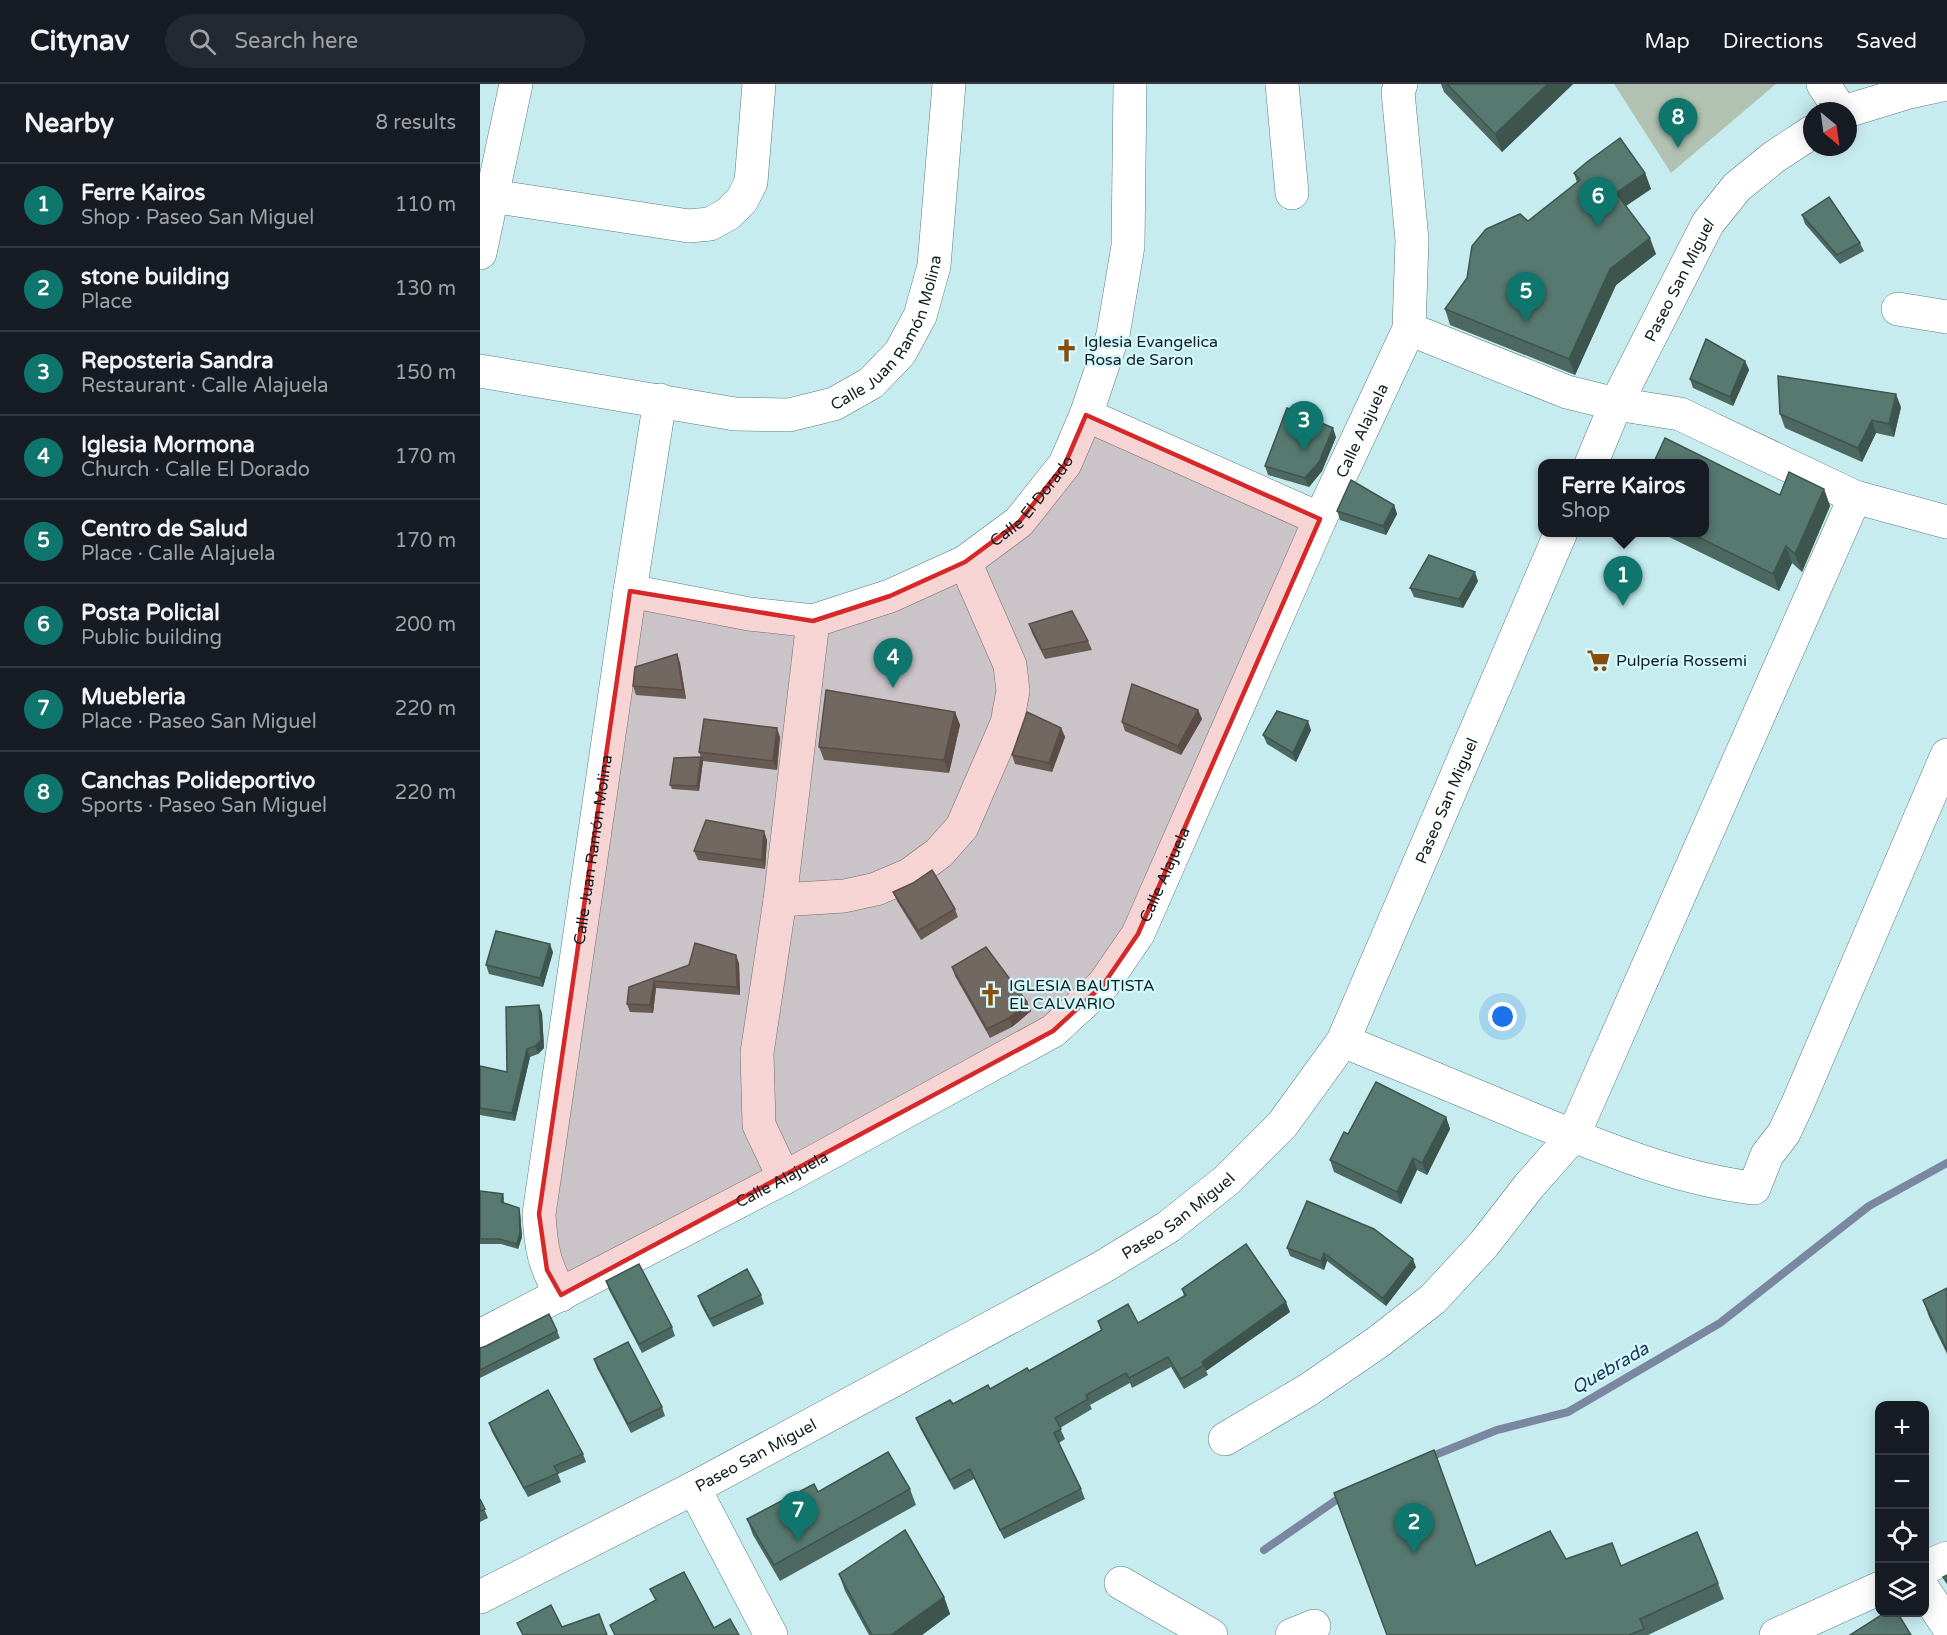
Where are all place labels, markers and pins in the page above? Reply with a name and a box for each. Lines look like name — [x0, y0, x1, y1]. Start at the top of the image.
pin: 8 — [1658, 98, 1698, 148]
pin: 6 — [1578, 178, 1618, 227]
pin: 5 — [1506, 272, 1546, 322]
place label: Iglesia Evangelica Rosa de Saron — [1084, 332, 1218, 370]
church icon: Iglesia Evangelica Rosa de Saron — [1053, 337, 1079, 363]
pin: 3 — [1284, 402, 1324, 451]
pin: 1 — [1604, 556, 1642, 606]
pin: 4 — [874, 638, 912, 688]
supermarket icon: Pulpería Rossemi — [1585, 647, 1611, 673]
place label: Pulpería Rossemi — [1616, 651, 1747, 671]
place label: IGLESIA BAUTISTA EL CALVARIO — [1009, 976, 1155, 1014]
church icon: IGLESIA BAUTISTA EL CALVARIO — [978, 981, 1004, 1007]
pin: 7 — [778, 1492, 818, 1541]
pin: 2 — [1394, 1504, 1434, 1553]

